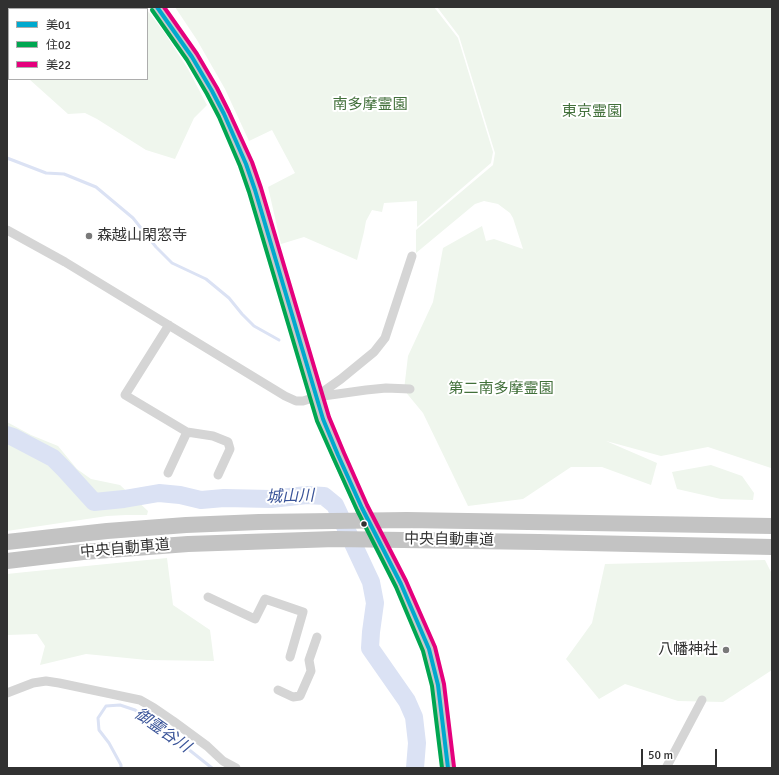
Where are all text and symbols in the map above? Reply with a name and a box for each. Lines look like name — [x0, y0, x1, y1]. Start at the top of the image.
legend — [8, 8, 148, 80]
text: 美01 — [46, 18, 71, 33]
text: 住02 — [46, 38, 71, 53]
text: 美22 — [46, 58, 71, 73]
park label: 南多摩霊園 — [333, 96, 407, 114]
park label: 東京霊園 — [562, 103, 622, 121]
place label: 森越山閑窓寺 — [97, 227, 187, 245]
marker: 森越山閑窓寺 — [84, 231, 94, 241]
park label: 第二南多摩霊園 — [449, 380, 553, 398]
water label: 城山川 — [266, 487, 314, 507]
unlabelled marker — [359, 519, 369, 529]
street label: 中央自動車道 — [404, 530, 494, 550]
street label: 中央自動車道 — [79, 536, 171, 562]
place label: 八幡神社 — [658, 641, 718, 659]
marker: 八幡神社 — [721, 645, 731, 655]
water label: 御霊谷川 — [130, 705, 194, 757]
scale bar — [643, 741, 719, 767]
text: 50 m — [648, 748, 673, 763]

